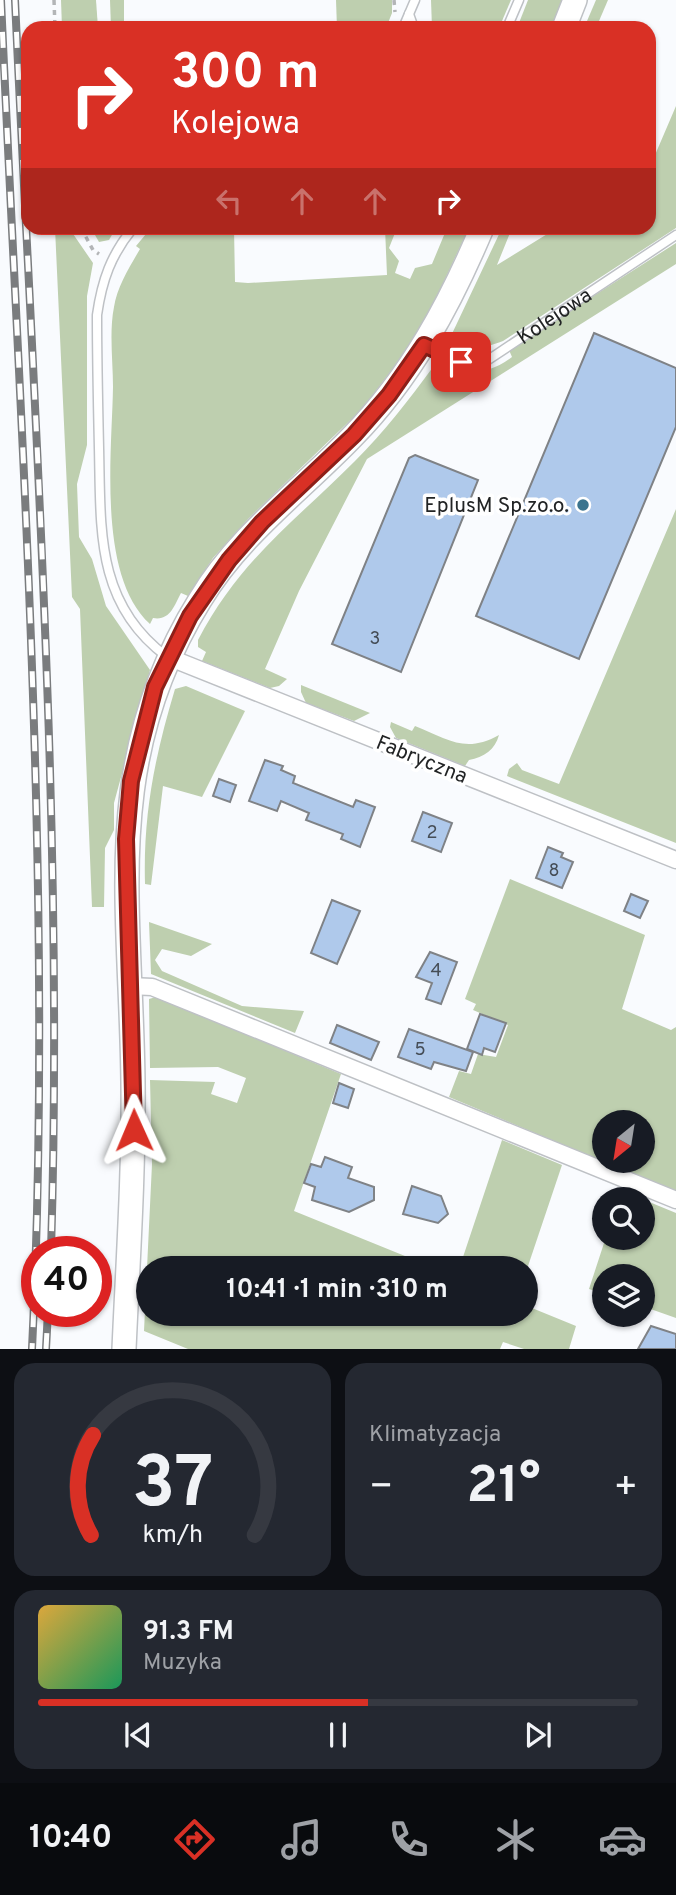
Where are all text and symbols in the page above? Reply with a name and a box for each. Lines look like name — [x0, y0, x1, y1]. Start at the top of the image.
text: 300 m — [171, 44, 319, 106]
icon: right — [56, 49, 147, 140]
text: Kolejowa — [171, 105, 300, 145]
icon: left — [210, 182, 248, 220]
icon: ahead — [283, 182, 321, 220]
icon: ahead — [356, 182, 394, 220]
icon: right — [429, 182, 467, 220]
street label: Kolejowa — [512, 283, 598, 352]
pin — [431, 332, 491, 392]
icon: arrive — [442, 343, 480, 381]
place label: EplusM Sp.zo.o. — [424, 493, 569, 520]
marker: EplusM Sp.zo.o. — [575, 497, 591, 513]
house number: 3 — [370, 628, 380, 651]
street label: Fabryczna — [372, 730, 471, 791]
house number: 2 — [426, 822, 438, 845]
house number: 8 — [549, 860, 560, 883]
house number: 4 — [430, 960, 442, 983]
house number: 5 — [414, 1039, 426, 1062]
position arrow — [97, 1093, 171, 1167]
north arrow — [592, 1110, 654, 1172]
map controls — [592, 1110, 655, 1327]
button: search — [592, 1187, 655, 1250]
speed limit sign: 40 — [21, 1236, 112, 1327]
button: layers — [592, 1264, 655, 1327]
text: 10:41 · 1 min · 310 m — [226, 1274, 448, 1307]
text: Klimatyzacja — [369, 1421, 501, 1450]
text: 37 — [132, 1442, 213, 1534]
text: 21° — [466, 1455, 541, 1521]
text: − — [369, 1464, 394, 1513]
text: + — [613, 1464, 638, 1513]
text: km/h — [142, 1520, 203, 1552]
text: 91.3 FM — [143, 1616, 234, 1649]
text: Muzyka — [143, 1649, 222, 1678]
icon: previous — [119, 1716, 157, 1754]
icon: pause — [319, 1716, 357, 1754]
icon: next — [519, 1716, 557, 1754]
icon: directions — [170, 1815, 219, 1864]
icon: music — [277, 1815, 326, 1864]
icon: phone — [384, 1815, 433, 1864]
icon: climate — [491, 1815, 540, 1864]
icon: car — [598, 1815, 647, 1864]
text: 10:40 — [29, 1819, 112, 1859]

